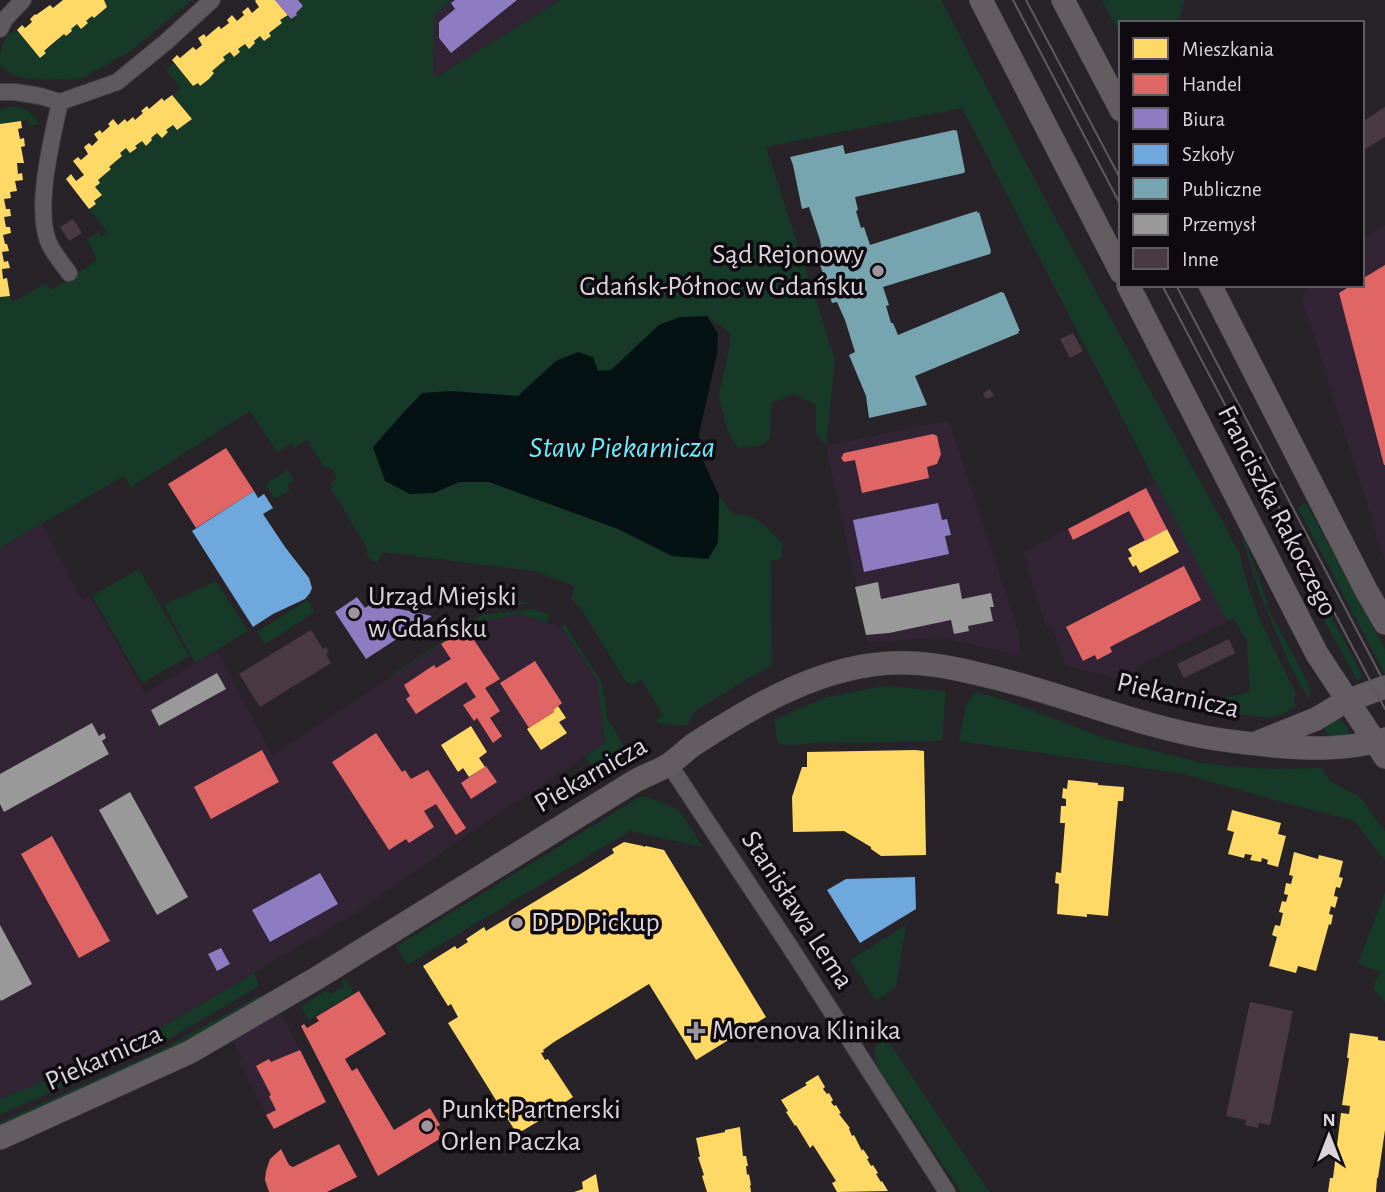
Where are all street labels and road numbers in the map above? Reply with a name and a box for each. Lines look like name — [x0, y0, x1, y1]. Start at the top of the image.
street label: Franciszka Rakoczego — [1212, 401, 1342, 621]
street label: Piekarnicza — [1114, 668, 1242, 724]
street label: Piekarnicza — [530, 732, 652, 818]
street label: Stanisława Lema — [736, 826, 858, 994]
street label: Piekarnicza — [41, 1020, 167, 1096]

